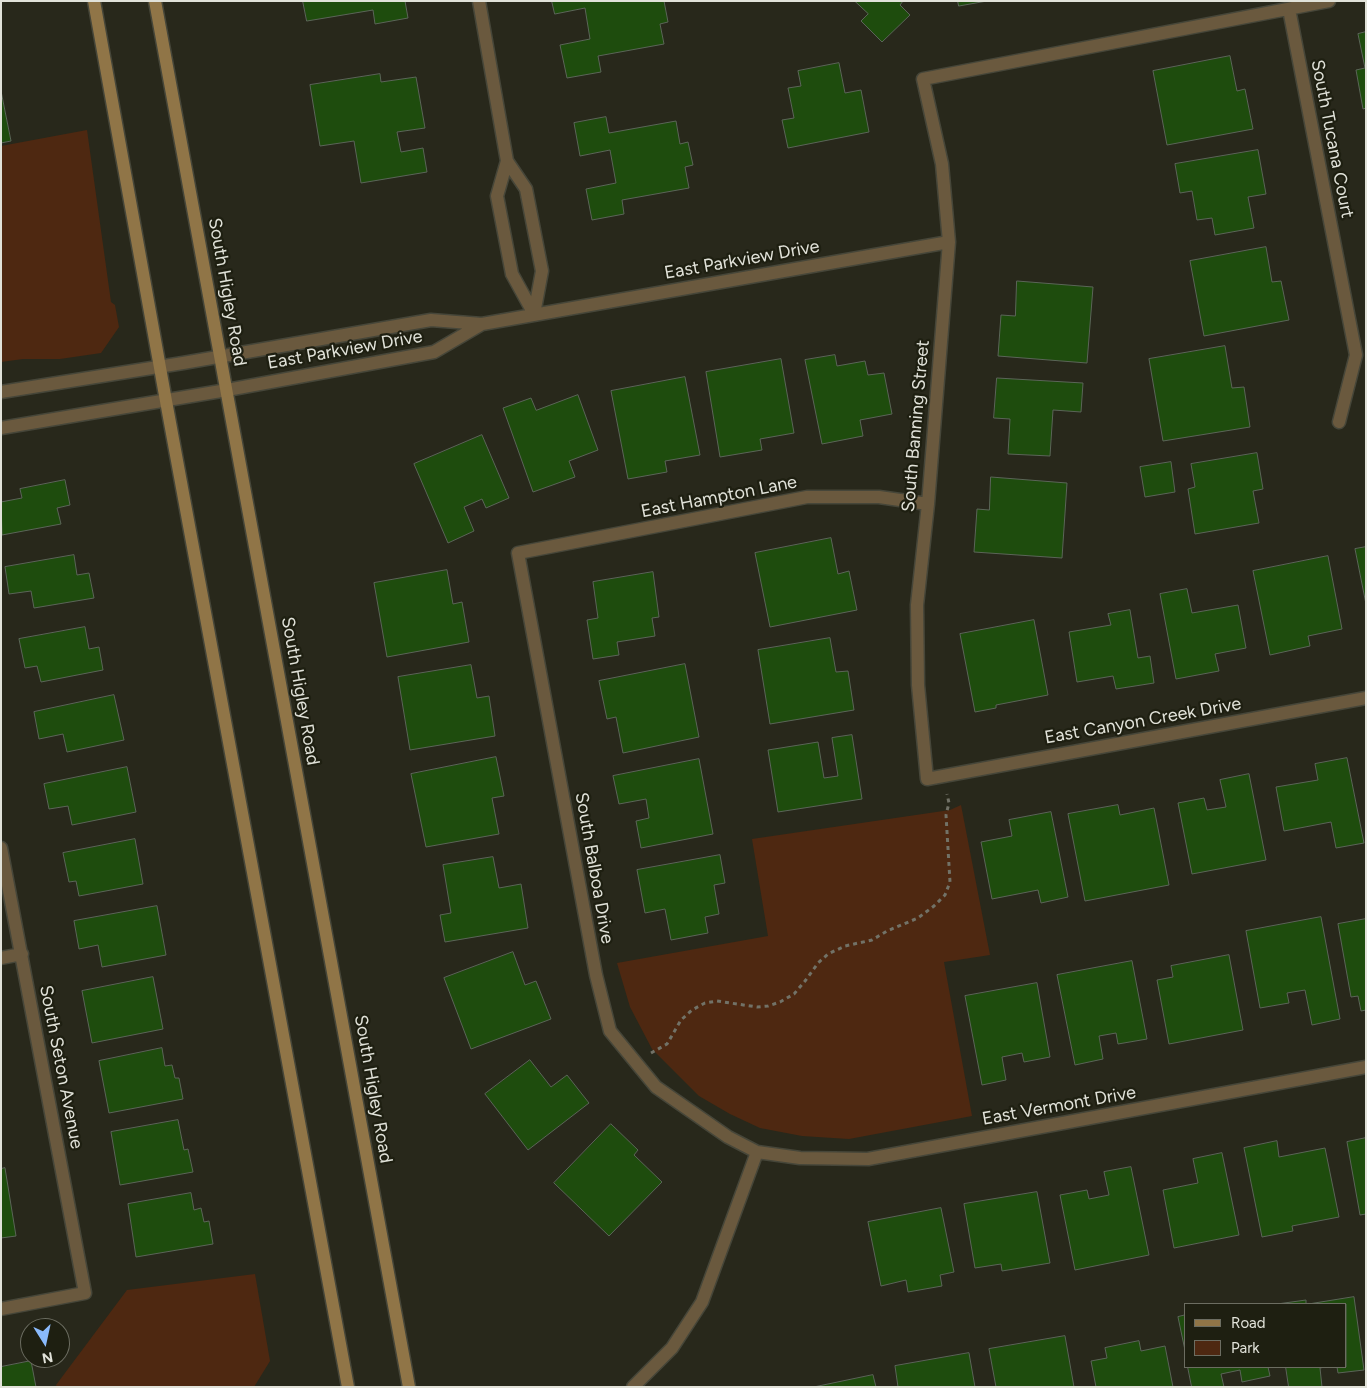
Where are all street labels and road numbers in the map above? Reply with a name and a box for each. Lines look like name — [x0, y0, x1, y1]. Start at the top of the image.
street label: South Tucana Court — [1306, 58, 1358, 220]
street label: South Higley Road — [203, 216, 251, 368]
street label: East Parkview Drive — [663, 236, 821, 284]
street label: East Parkview Drive — [266, 326, 424, 374]
street label: South Banning Street — [898, 339, 934, 513]
street label: East Hampton Lane — [639, 471, 799, 523]
street label: South Higley Road — [276, 615, 324, 767]
street label: East Canyon Creek Drive — [1043, 693, 1243, 749]
street label: South Balboa Drive — [570, 791, 618, 945]
street label: South Seton Avenue — [35, 983, 87, 1151]
street label: South Higley Road — [349, 1013, 397, 1165]
street label: East Vermont Drive — [980, 1082, 1138, 1130]

